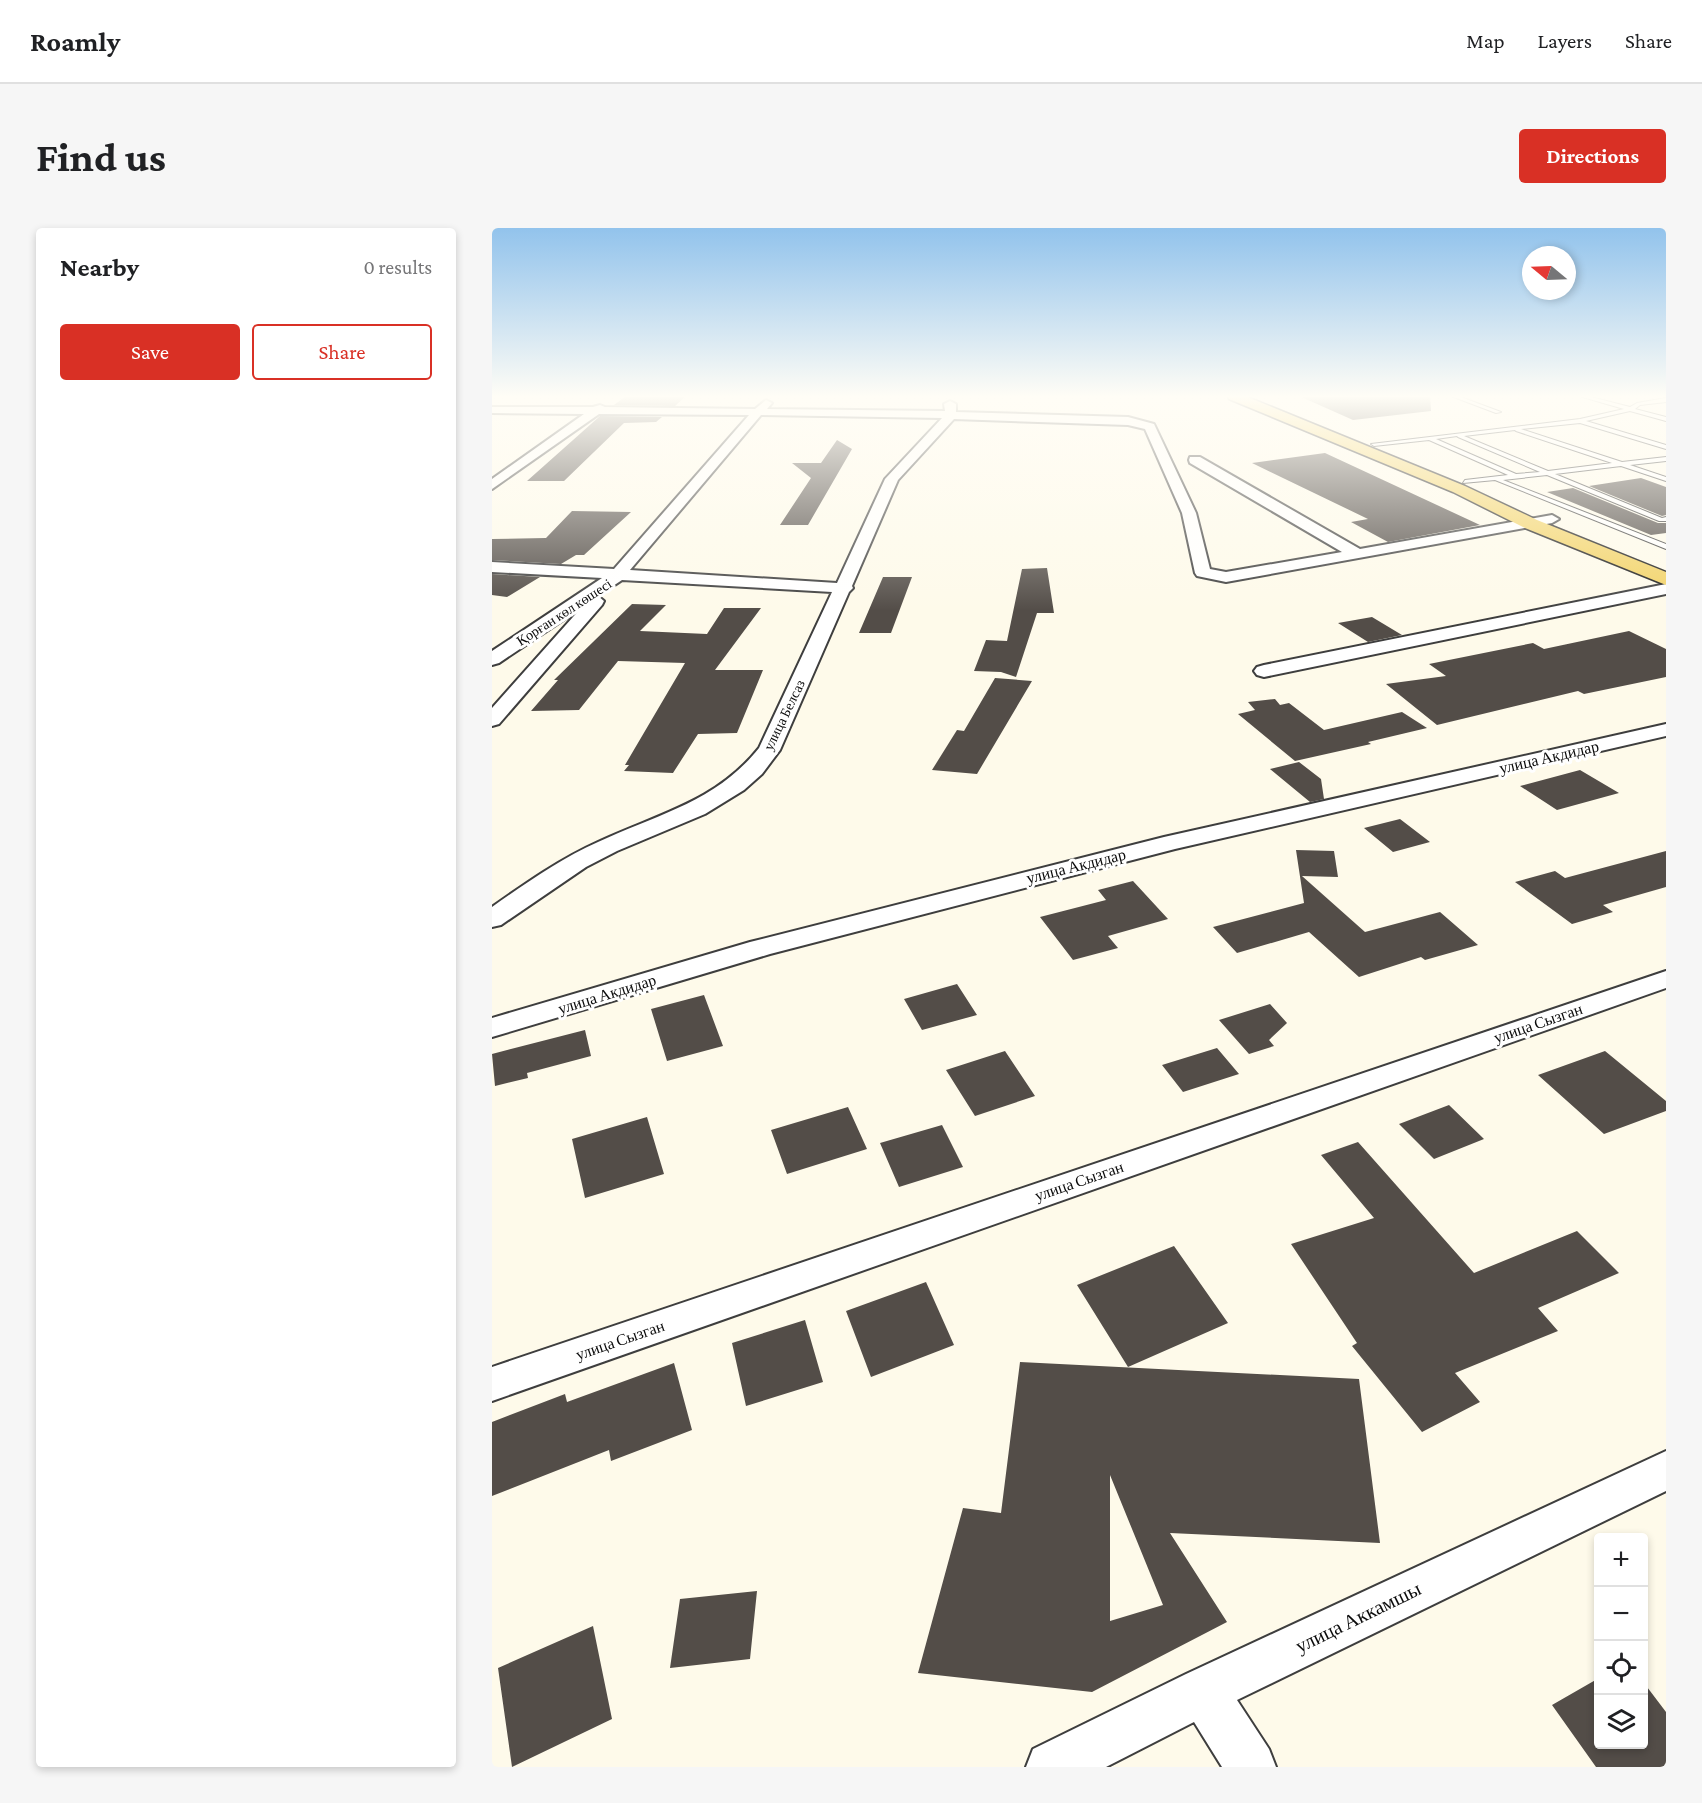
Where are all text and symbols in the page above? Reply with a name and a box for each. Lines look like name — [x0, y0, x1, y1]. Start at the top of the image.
text: Roamly — [30, 26, 120, 57]
text: Map — [1466, 29, 1505, 53]
text: Layers — [1538, 29, 1592, 53]
text: Share — [1625, 29, 1672, 53]
button: Directions — [1519, 129, 1666, 183]
text: Find us — [36, 133, 166, 180]
north arrow — [1522, 246, 1576, 300]
text: Nearby — [60, 253, 139, 282]
text: 0 results — [363, 256, 432, 278]
button: Save — [60, 324, 240, 380]
button: Share — [252, 324, 432, 380]
street label: Қорған көл көшесі — [513, 575, 615, 649]
street label: улица Белсаз — [760, 677, 808, 753]
street label: улица Акдидар — [1498, 737, 1601, 778]
street label: улица Акдидар — [1025, 845, 1128, 888]
street label: улица Акдидар — [556, 971, 658, 1018]
street label: улица Сызган — [1492, 1000, 1585, 1047]
street label: улица Сызган — [1033, 1158, 1126, 1205]
street label: улица Сызган — [574, 1317, 667, 1364]
map controls — [1594, 1533, 1648, 1749]
button: + — [1594, 1533, 1648, 1587]
street label: улица Аккамшы — [1292, 1577, 1425, 1658]
button: − — [1594, 1587, 1648, 1641]
button: locate — [1594, 1641, 1648, 1695]
button: layers — [1594, 1695, 1648, 1749]

